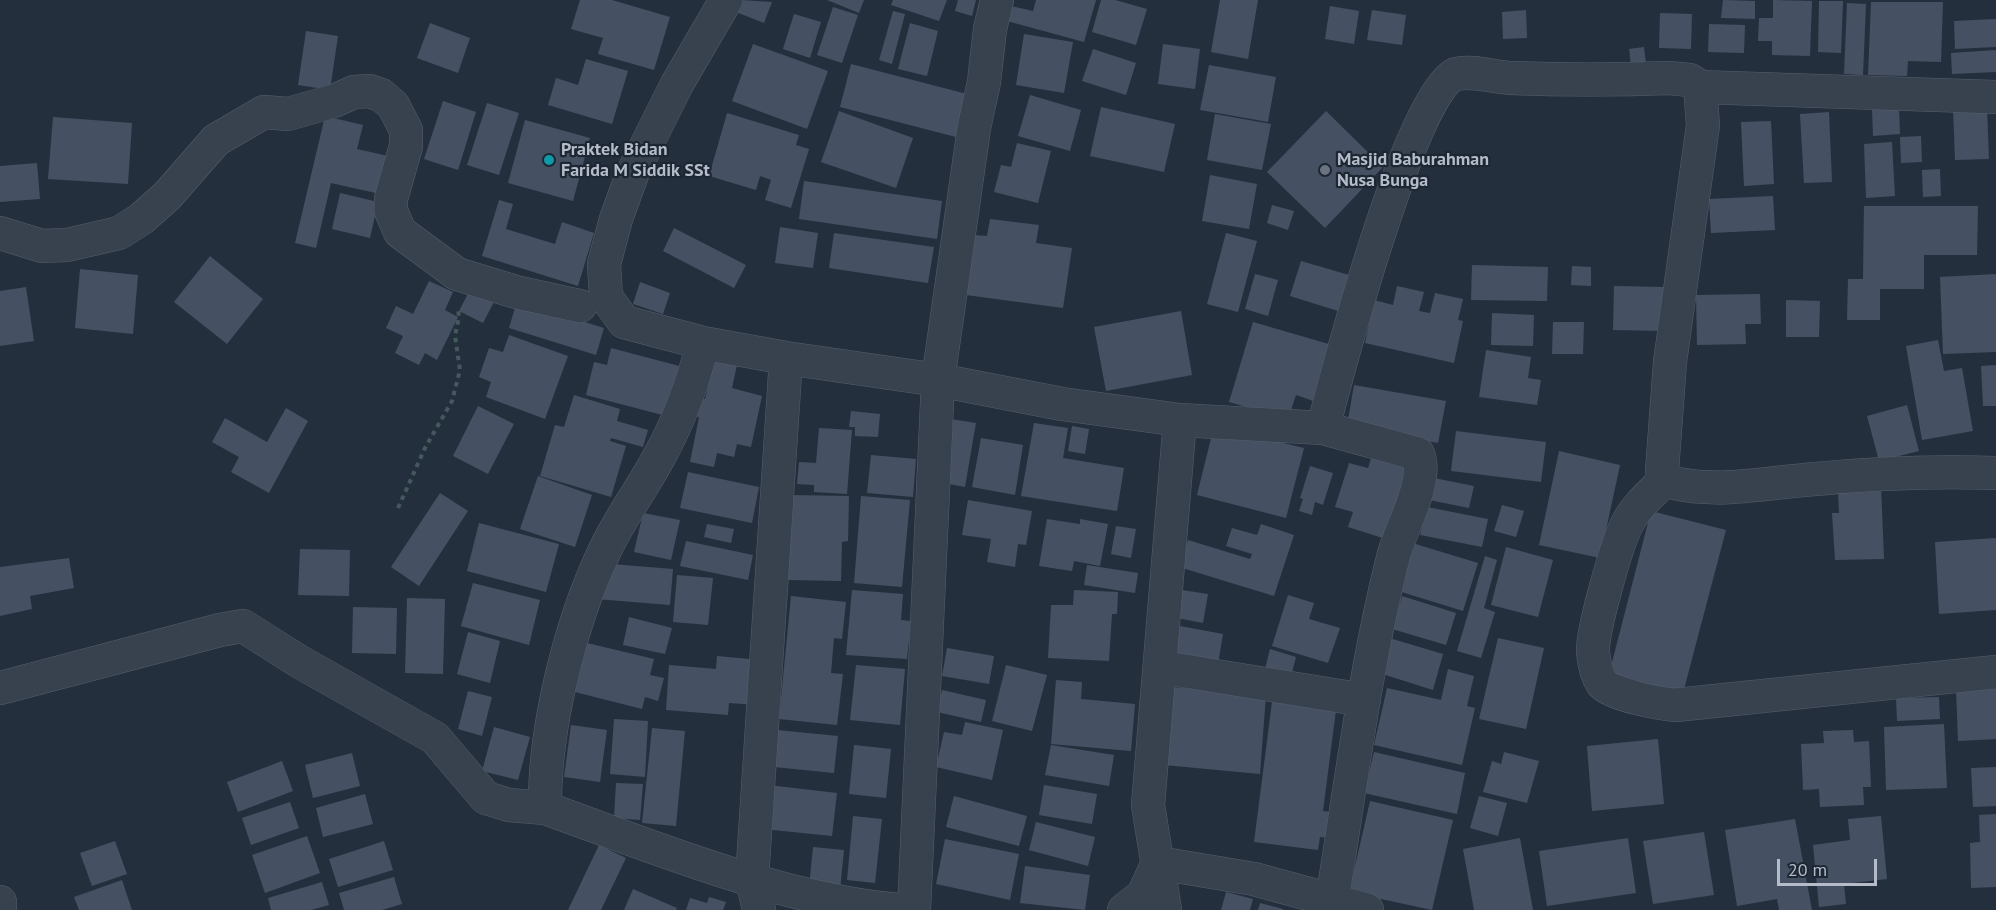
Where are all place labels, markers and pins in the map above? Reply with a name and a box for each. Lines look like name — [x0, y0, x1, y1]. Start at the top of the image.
place label: Praktek Bidan Farida M Siddik SSt — [561, 139, 710, 182]
place label: Masjid Baburahman Nusa Bunga — [1337, 149, 1489, 192]
marker: Praktek Bidan Farida M Siddik SSt — [542, 153, 556, 167]
marker: Masjid Baburahman Nusa Bunga — [1318, 163, 1332, 177]

